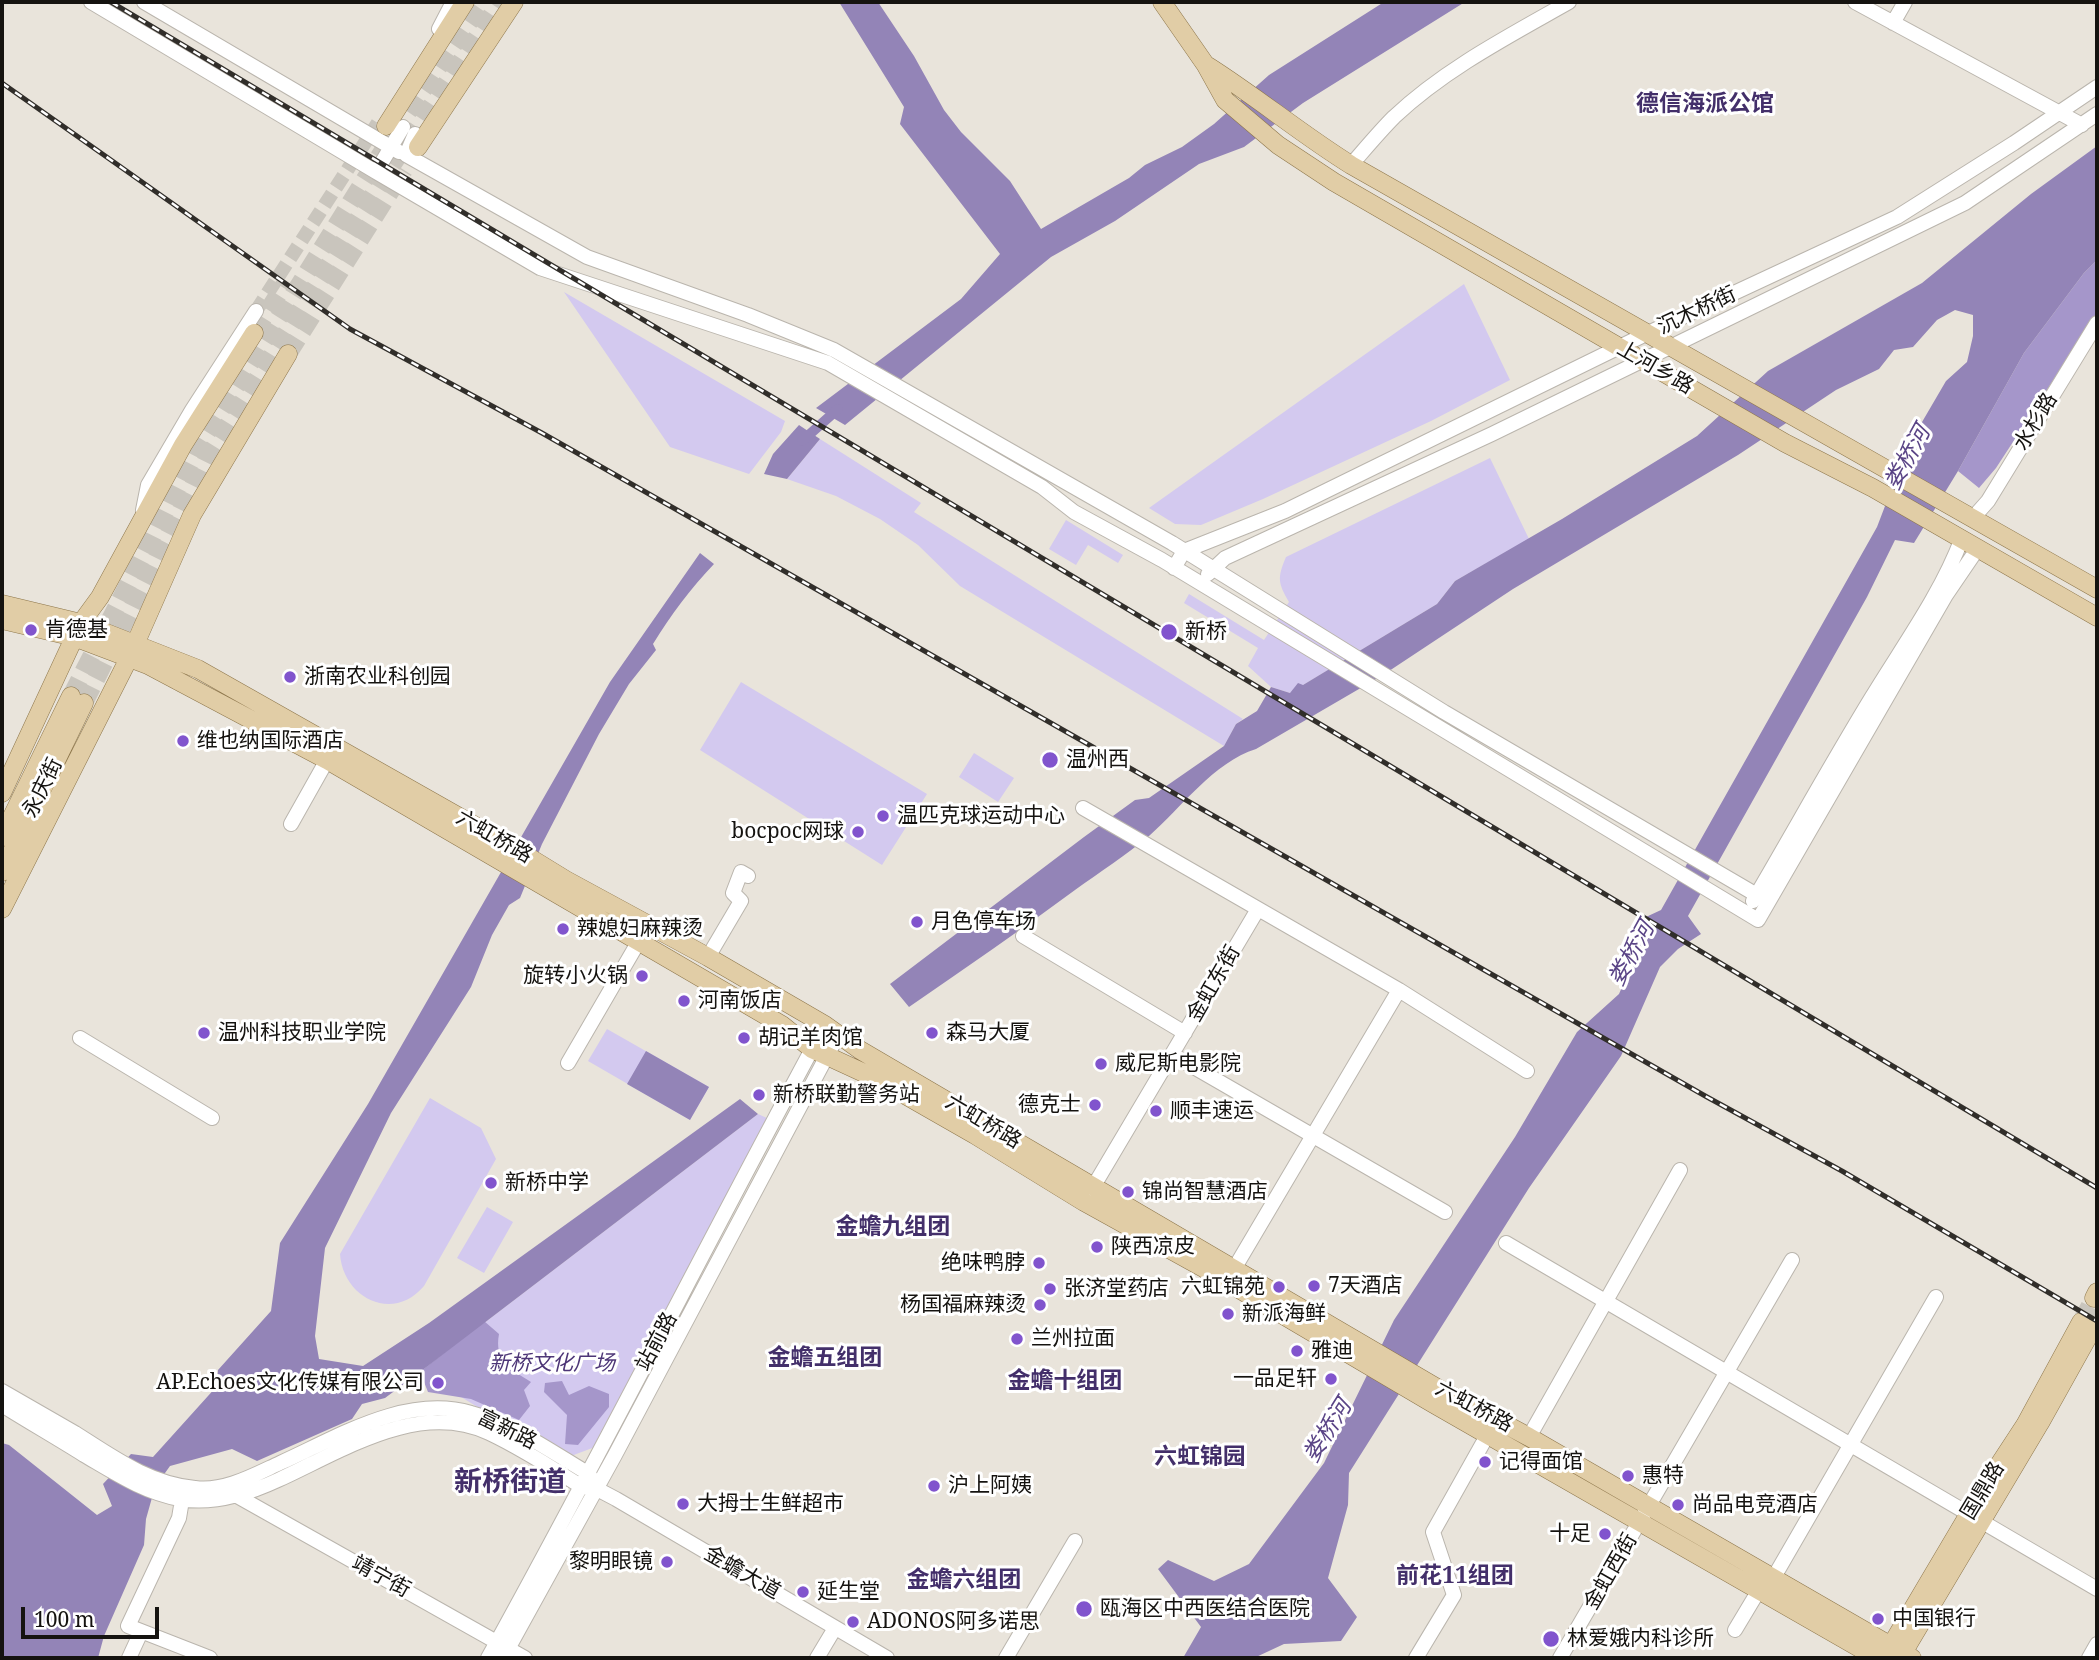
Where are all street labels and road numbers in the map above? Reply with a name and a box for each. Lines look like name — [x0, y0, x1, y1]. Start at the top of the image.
street label: 沉木桥街 — [1654, 282, 1740, 340]
street label: 上河乡路 — [1612, 336, 1698, 400]
street label: 水杉路 — [2009, 389, 2063, 455]
street label: 永庆街 — [18, 754, 68, 822]
street label: 六虹桥路 — [451, 805, 537, 869]
street label: 金虹东街 — [1182, 941, 1246, 1027]
street label: 六虹桥路 — [941, 1090, 1025, 1154]
street label: 站前路 — [631, 1308, 683, 1376]
street label: 六虹桥路 — [1431, 1376, 1517, 1438]
street label: 富新路 — [473, 1405, 541, 1455]
street label: 国鼎路 — [1956, 1458, 2010, 1524]
street label: 金虹西街 — [1579, 1529, 1643, 1615]
street label: 金蟾大道 — [699, 1541, 785, 1605]
street label: 靖宁街 — [347, 1551, 415, 1603]

